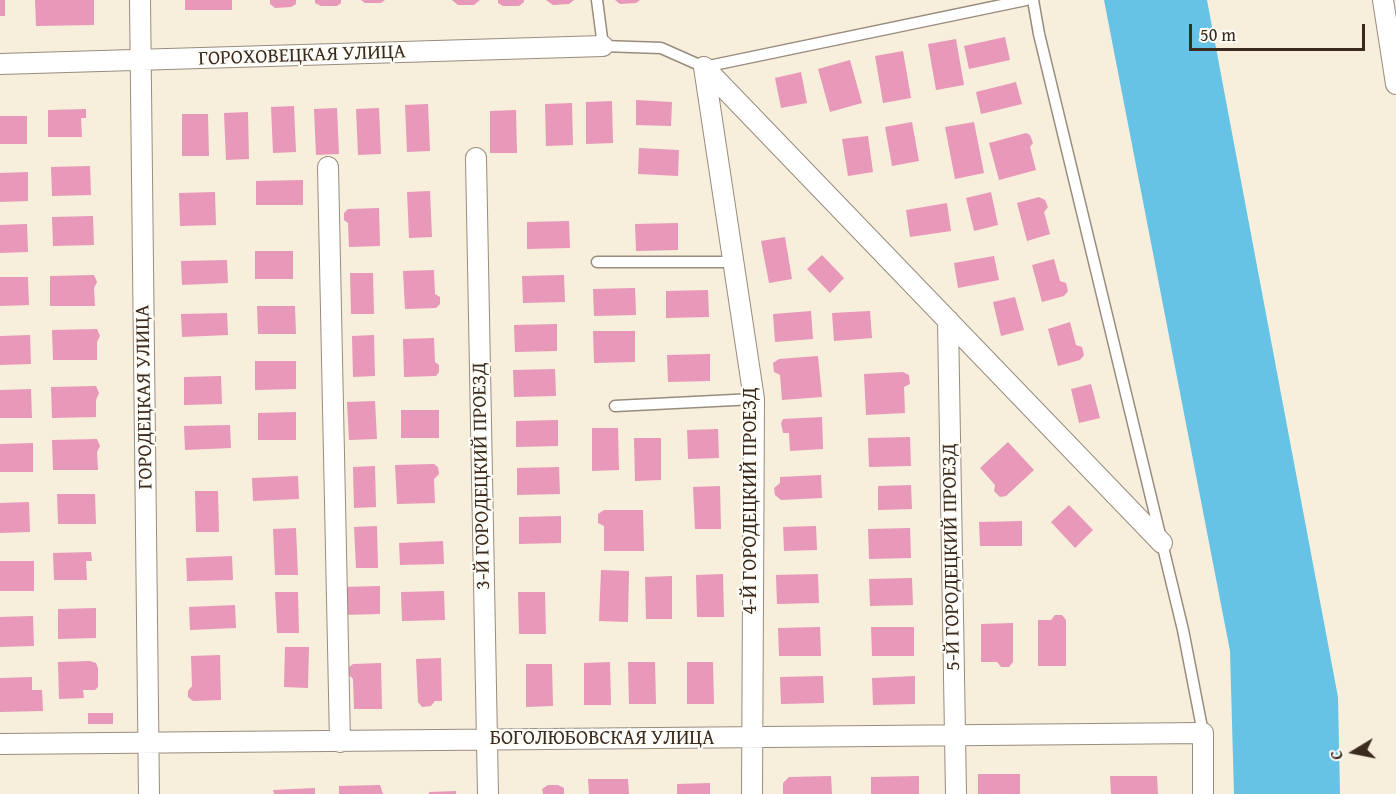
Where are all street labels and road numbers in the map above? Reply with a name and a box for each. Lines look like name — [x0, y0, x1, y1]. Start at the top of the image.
street label: ГОРОХОВЕЦКАЯ УЛИЦА — [198, 40, 406, 72]
street label: ГОРОДЕЦКАЯ УЛИЦА — [131, 305, 159, 489]
street label: 3-Й ГОРОДЕЦКИЙ ПРОЕЗД — [468, 362, 496, 590]
street label: 4-Й ГОРОДЕЦКИЙ ПРОЕЗД — [739, 387, 763, 615]
street label: 5-Й ГОРОДЕЦКИЙ ПРОЕЗД — [938, 443, 966, 671]
street label: БОГОЛЮБОВСКАЯ УЛИЦА — [490, 727, 714, 751]

